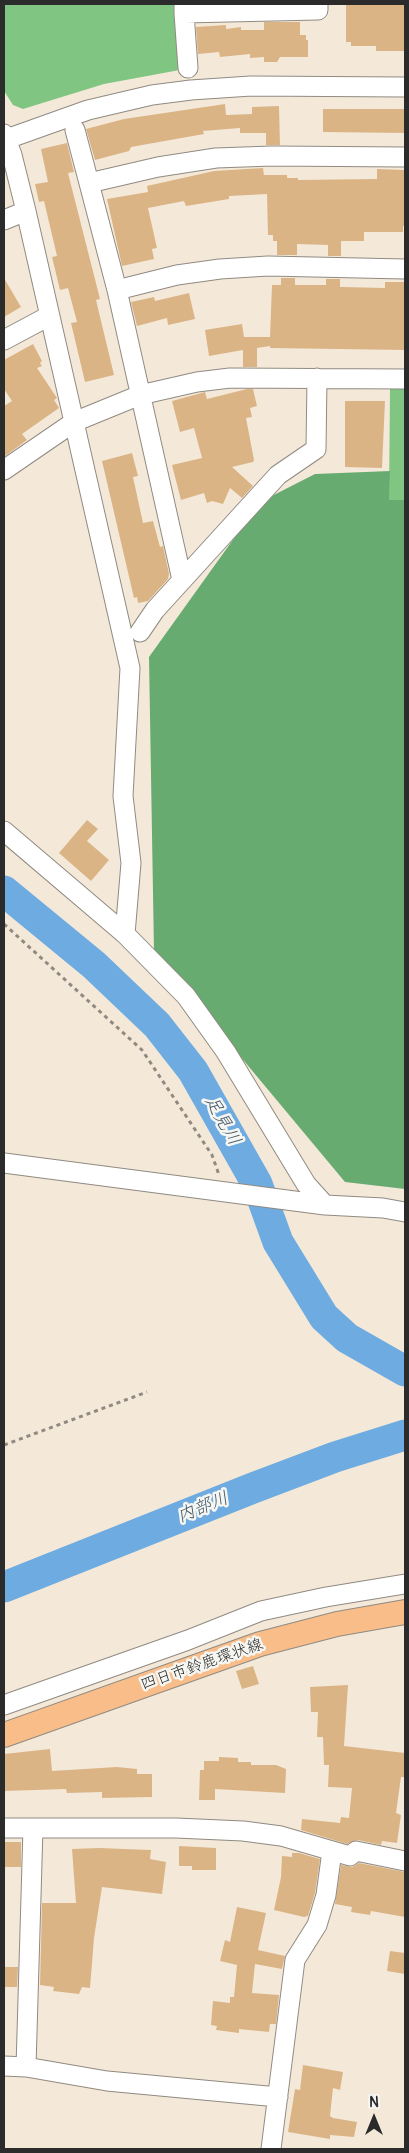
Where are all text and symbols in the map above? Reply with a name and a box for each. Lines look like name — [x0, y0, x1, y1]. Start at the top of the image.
water label: 足見川 — [199, 1092, 245, 1150]
water label: 内部川 — [174, 1488, 232, 1528]
street label: 四日市鈴鹿環状線 — [138, 1635, 266, 1695]
north arrow — [349, 2093, 399, 2143]
text: N — [369, 2094, 379, 2111]

